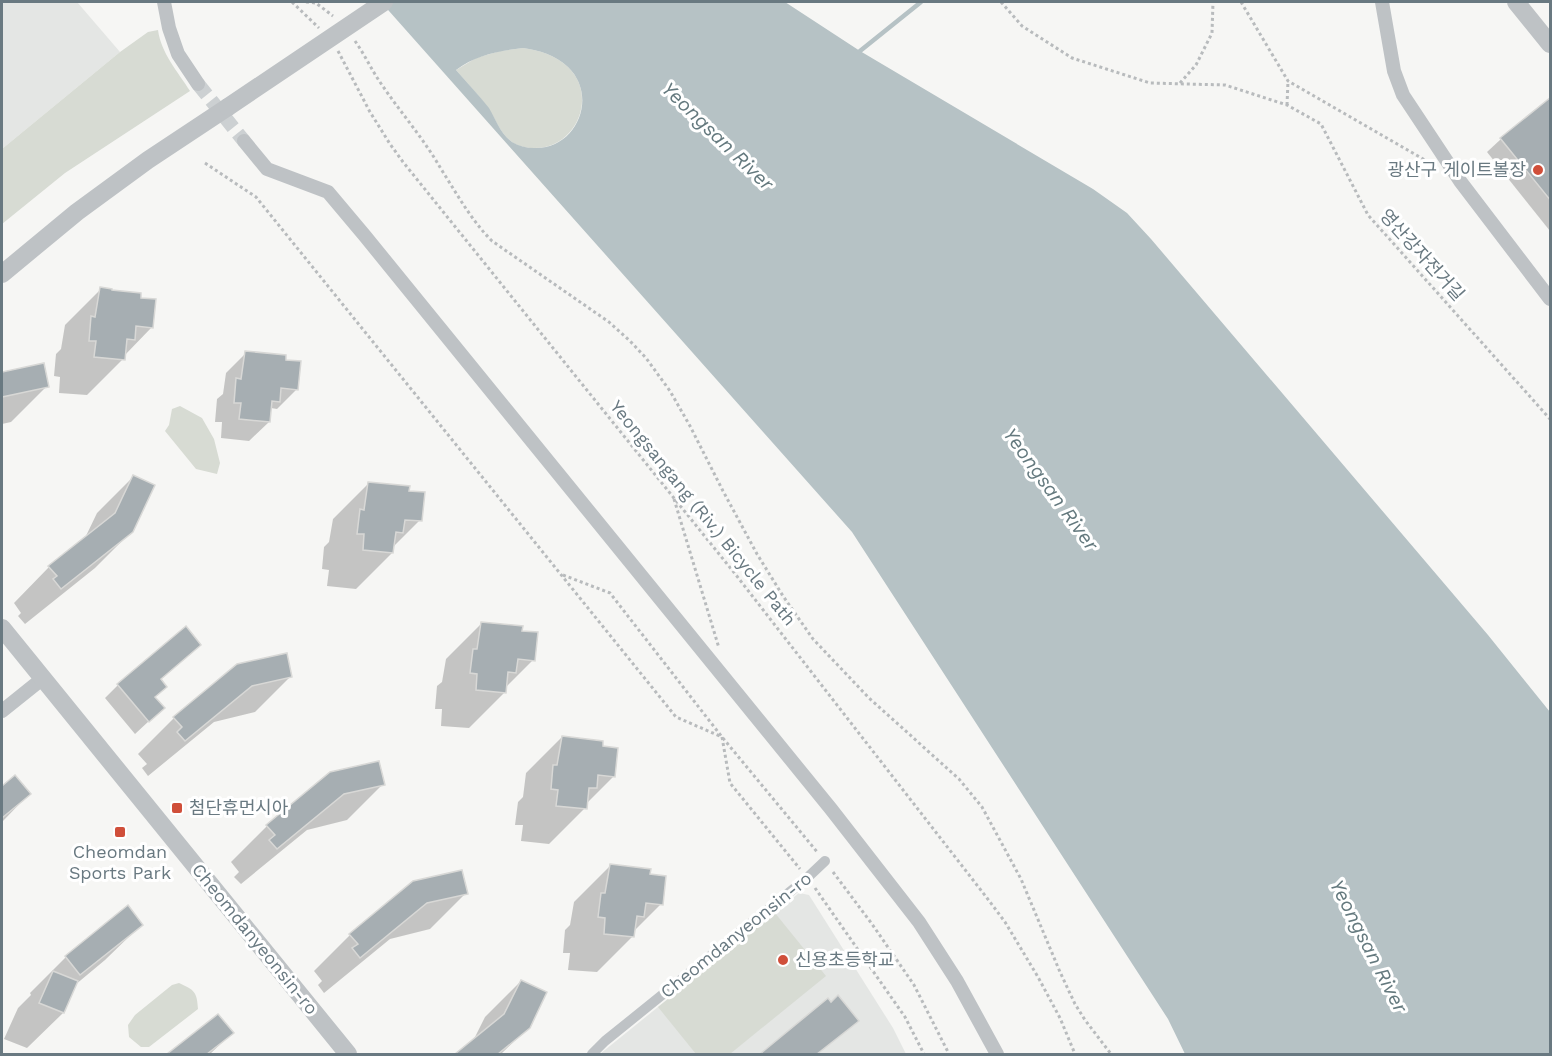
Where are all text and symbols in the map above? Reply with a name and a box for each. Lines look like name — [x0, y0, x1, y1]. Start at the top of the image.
water label: Yeongsan River — [657, 77, 780, 196]
place label: 광산구 게이트볼장 — [1387, 159, 1526, 180]
marker: 광산구 게이트볼장 — [1531, 163, 1545, 177]
street label: 영산강자전거길 — [1376, 205, 1469, 305]
street label: Yeongsangang (Riv.) Bicycle Path — [606, 396, 801, 629]
water label: Yeongsan River — [998, 423, 1104, 556]
place label: 첨단휴먼시아 — [189, 797, 289, 818]
marker: 첨단휴먼시아 — [170, 801, 184, 815]
marker: Cheomdan Sports Park — [113, 825, 127, 839]
place label: Cheomdan Sports Park — [69, 841, 171, 883]
street label: Cheomdanyeonsin-ro — [188, 859, 323, 1018]
street label: Cheomdanyeonsin-ro — [656, 867, 815, 1002]
water label: Yeongsan River — [1325, 875, 1413, 1018]
place label: 신용초등학교 — [795, 949, 894, 970]
marker: 신용초등학교 — [776, 953, 790, 967]

